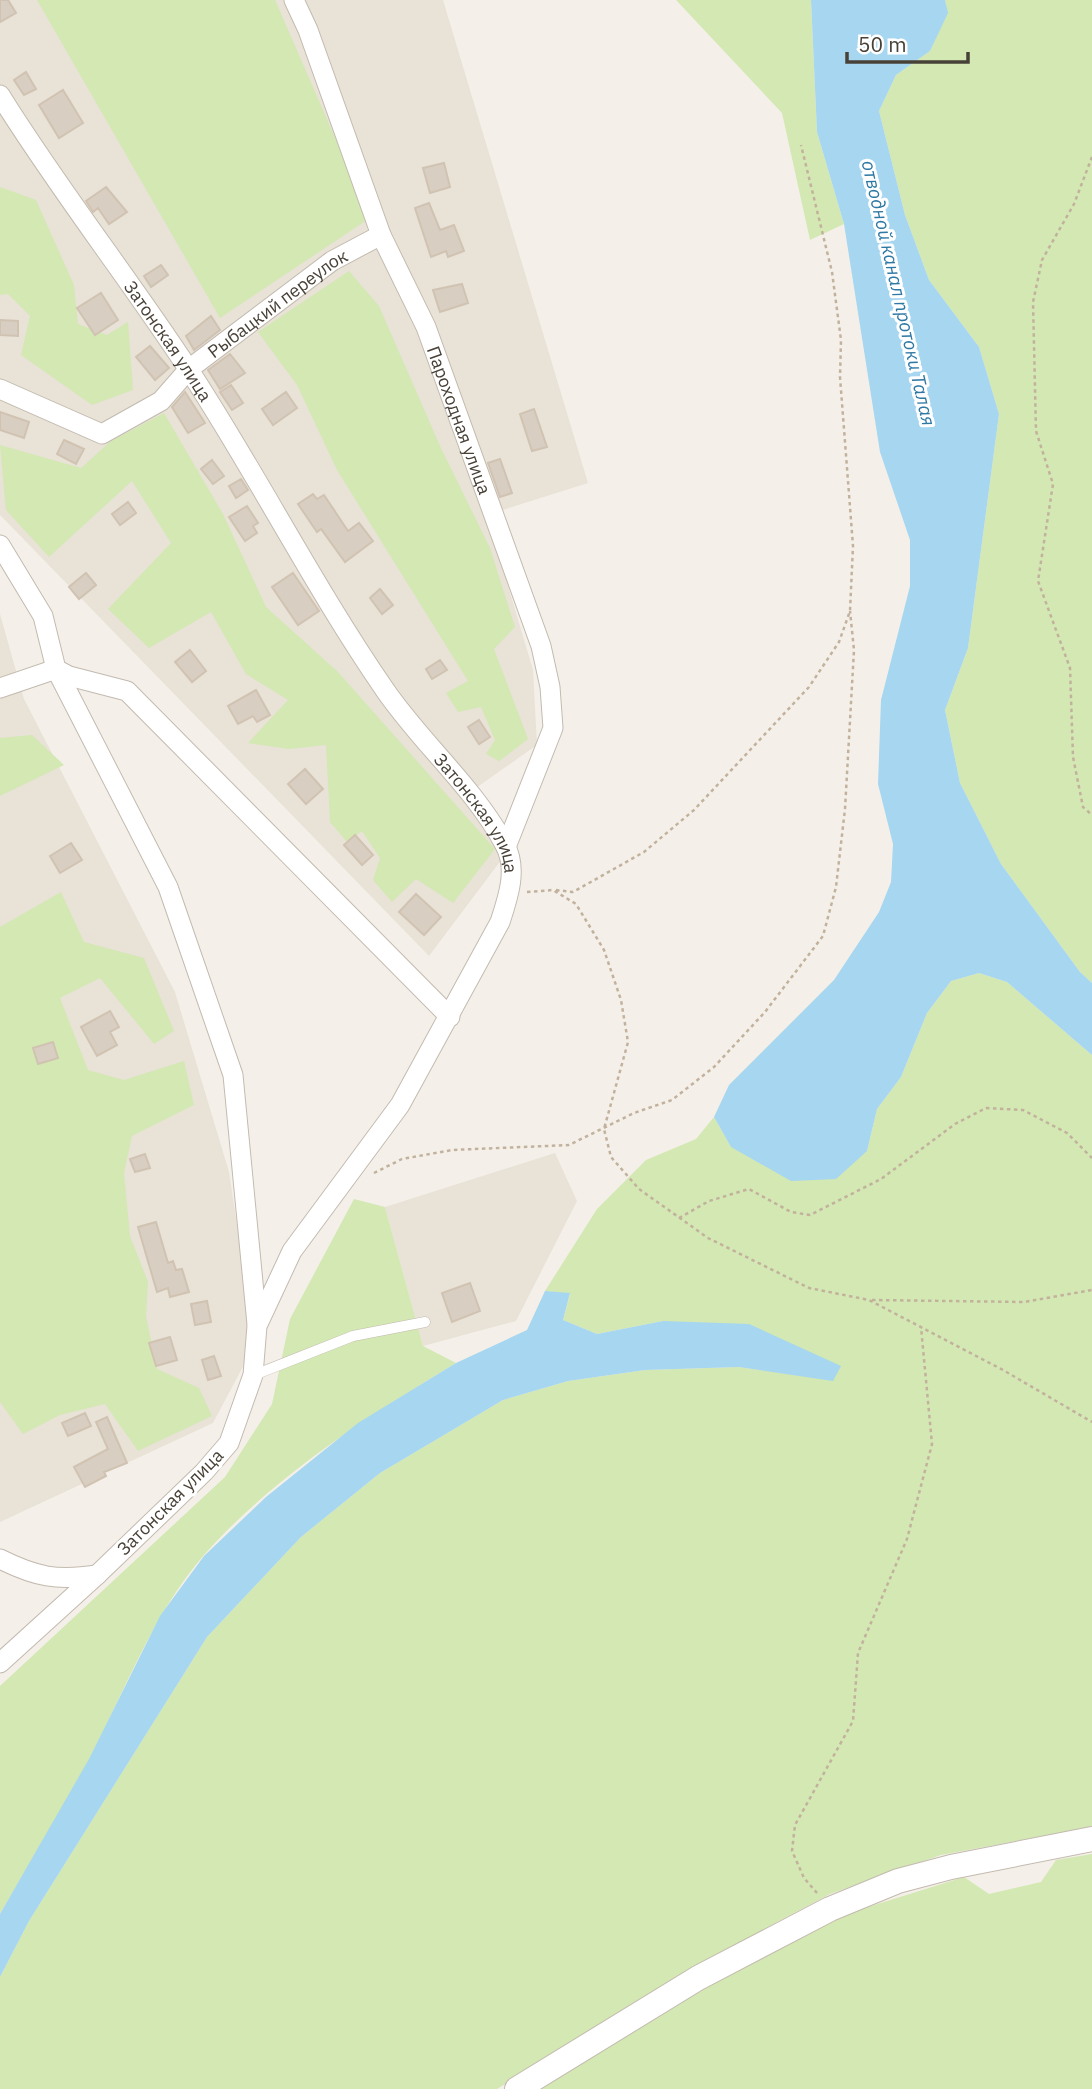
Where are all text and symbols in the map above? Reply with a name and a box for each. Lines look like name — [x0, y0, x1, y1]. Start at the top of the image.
scale bar — [847, 21, 968, 65]
text: 50 m — [858, 30, 907, 58]
water label: отводной канал протоки Талая — [857, 158, 941, 428]
street label: Рыбацкий переулок — [203, 243, 351, 363]
street label: Затонская улица — [119, 276, 218, 406]
street label: Пароходная улица — [422, 343, 497, 498]
street label: Затонская улица — [429, 748, 523, 874]
street label: Затонская улица — [112, 1444, 228, 1560]

